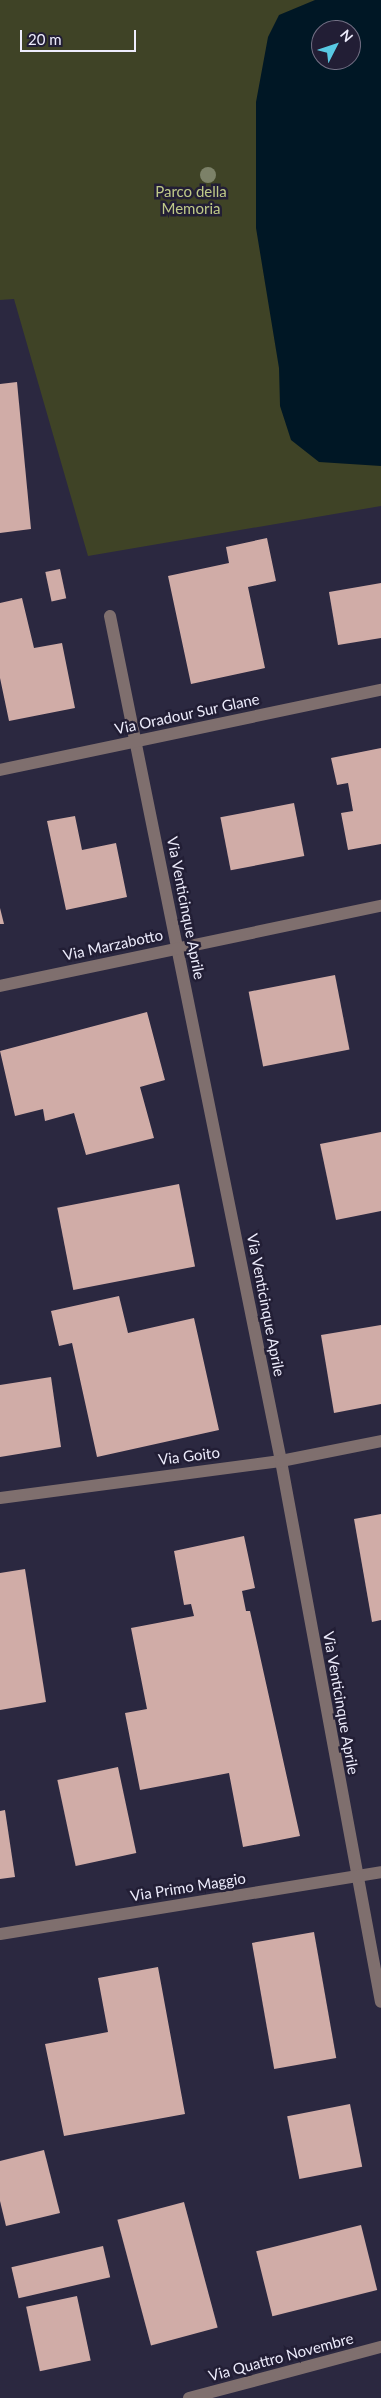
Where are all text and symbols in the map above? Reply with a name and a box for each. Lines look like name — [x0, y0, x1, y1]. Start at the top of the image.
scale bar — [22, 20, 139, 52]
north arrow — [311, 20, 361, 70]
text: N — [337, 26, 357, 45]
text: 20 m — [28, 30, 62, 48]
park label: Parco della Memoria — [155, 182, 227, 217]
street label: Via Oradour Sur Glane — [113, 690, 261, 738]
street label: Via Venticinque Aprile — [163, 835, 209, 981]
street label: Via Marzabotto — [62, 926, 164, 964]
street label: Via Venticinque Aprile — [243, 1232, 289, 1378]
street label: Via Goito — [157, 1443, 221, 1469]
street label: Via Venticinque Aprile — [319, 1629, 363, 1777]
street label: Via Primo Maggio — [129, 1869, 247, 1905]
street label: Via Quattro Novembre — [207, 2329, 355, 2385]

